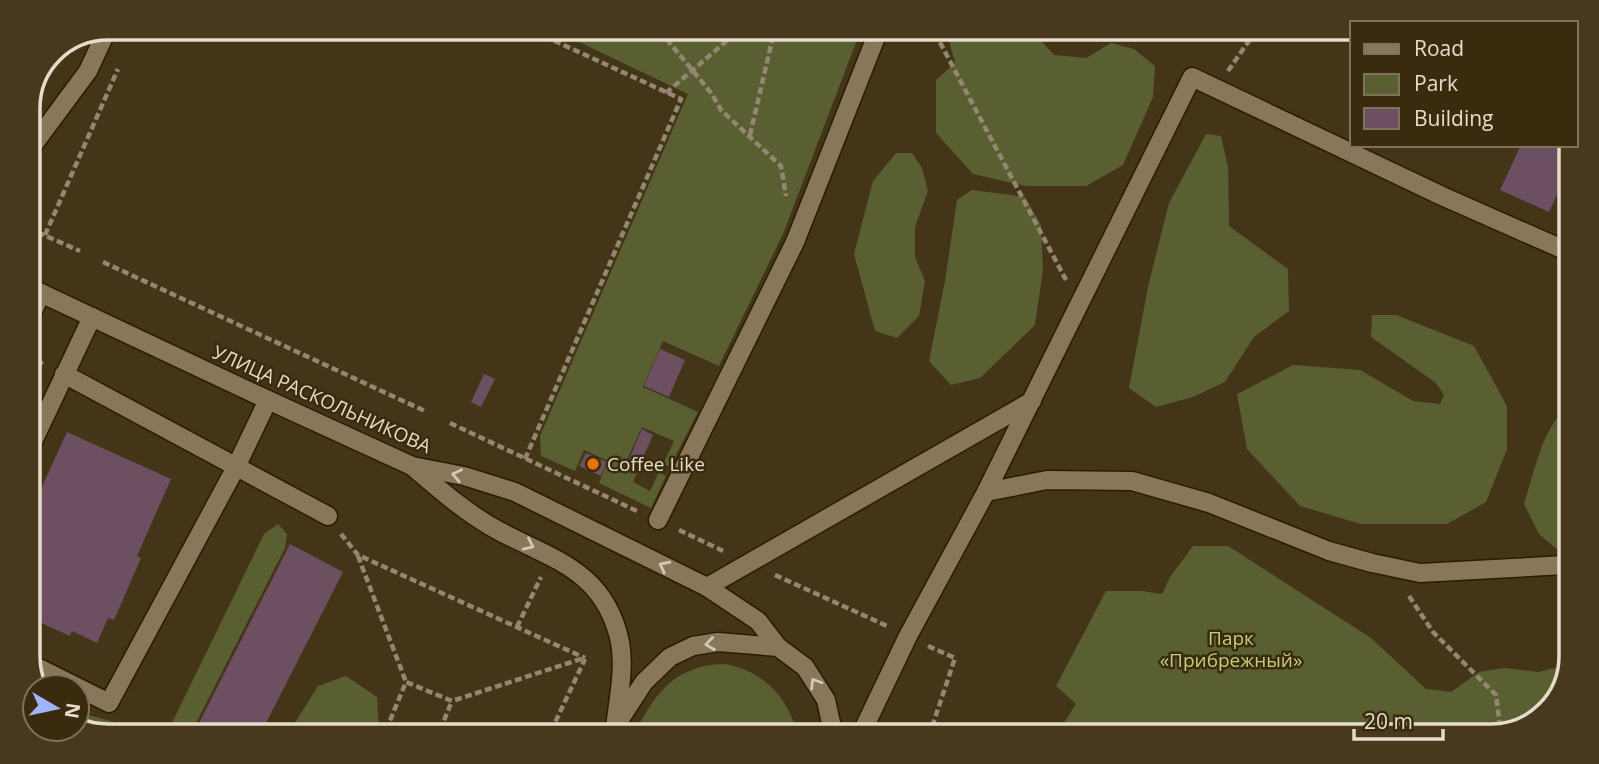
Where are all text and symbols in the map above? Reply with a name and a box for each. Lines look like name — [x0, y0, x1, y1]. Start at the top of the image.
legend — [1350, 21, 1578, 147]
text: Road — [1414, 34, 1464, 62]
text: Park — [1414, 69, 1458, 97]
text: Building — [1414, 104, 1493, 132]
street label: УЛИЦА РАСКОЛЬНИКОВА — [209, 339, 435, 459]
place label: Coffee Like — [607, 451, 705, 477]
marker: Coffee Like — [585, 456, 601, 472]
one-way arrow — [451, 468, 463, 483]
one-way arrow — [522, 537, 534, 551]
one-way arrow — [659, 561, 671, 575]
park label: Парк «Прибрежный» — [1160, 625, 1302, 673]
one-way arrow — [704, 636, 716, 651]
north arrow — [21, 673, 91, 743]
one-way arrow — [811, 678, 824, 691]
scale bar — [1354, 698, 1443, 742]
text: N — [59, 701, 87, 720]
text: 20 m — [1364, 707, 1413, 735]

